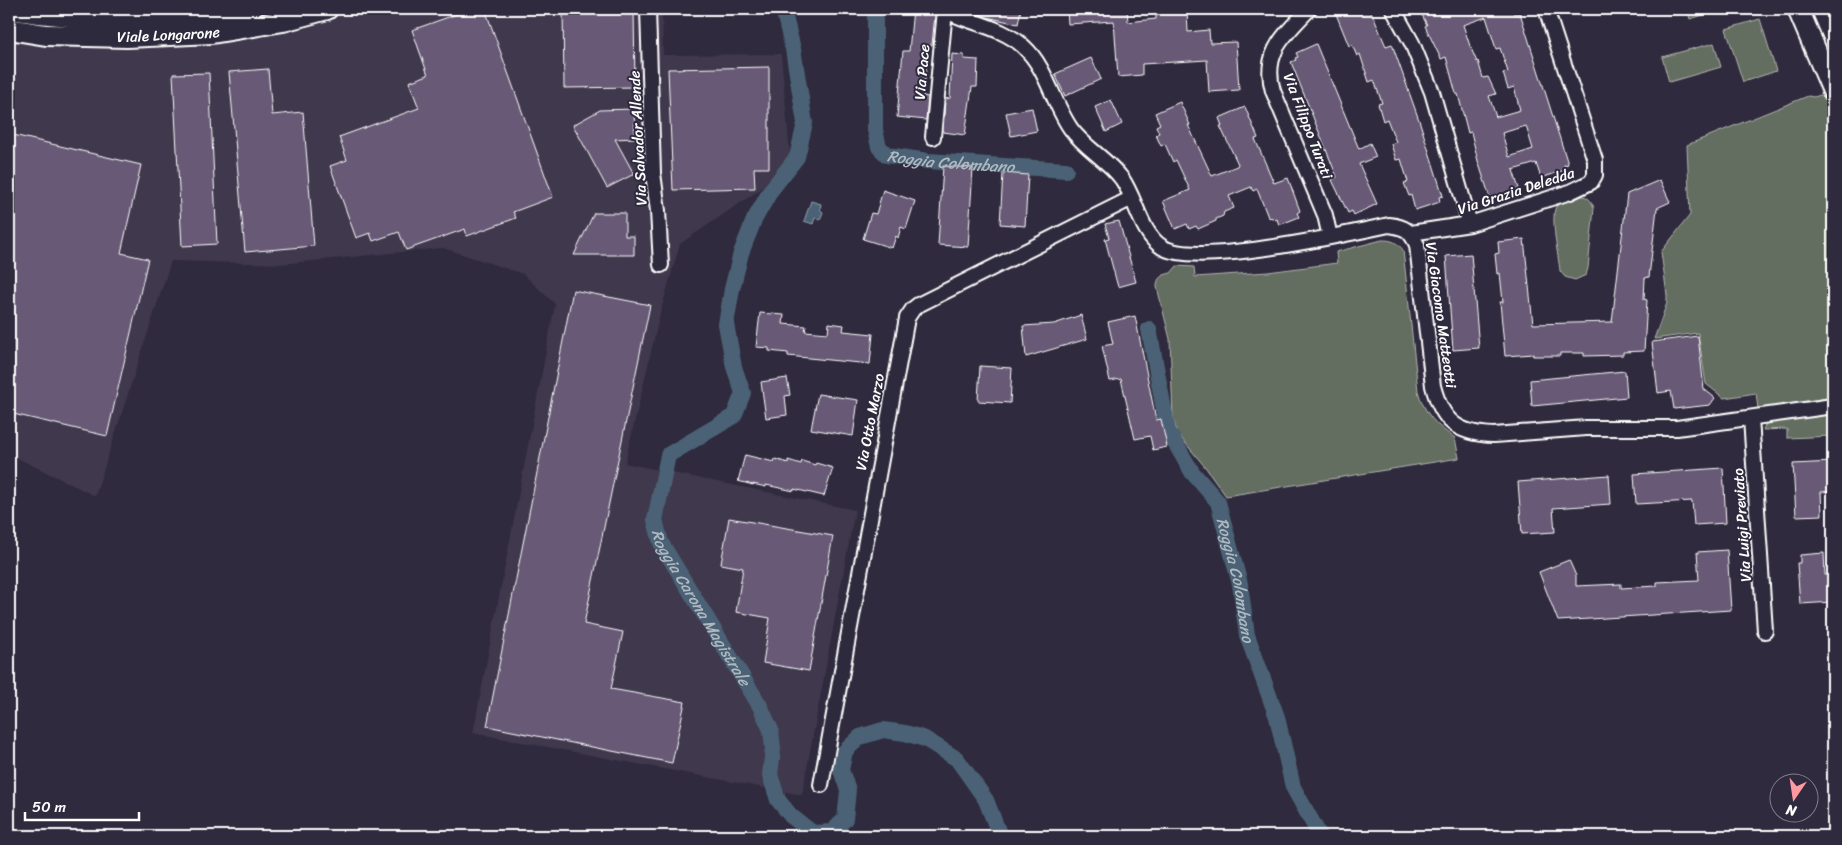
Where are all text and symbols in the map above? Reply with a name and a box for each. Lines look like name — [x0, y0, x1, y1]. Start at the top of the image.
street label: Viale Longarone — [117, 19, 222, 50]
street label: Via Pace — [907, 43, 937, 101]
street label: Via Filippo Turati — [1276, 69, 1341, 184]
street label: Via Salvador Allende — [621, 70, 655, 206]
water label: Roggia Colombano — [885, 141, 1017, 182]
street label: Via Grazia Deledda — [1454, 160, 1578, 222]
street label: Via Giacomo Matteotti — [1418, 240, 1464, 391]
street label: Via Otto Marzo — [848, 371, 892, 473]
street label: Via Luigi Previato — [1725, 467, 1759, 583]
water label: Roggia Colombano — [1208, 514, 1263, 649]
water label: Roggia Carona Magistrale — [643, 526, 760, 693]
north arrow — [1770, 772, 1820, 822]
scale bar — [25, 790, 139, 822]
text: 50 m — [32, 794, 67, 820]
text: N — [1783, 797, 1800, 824]

